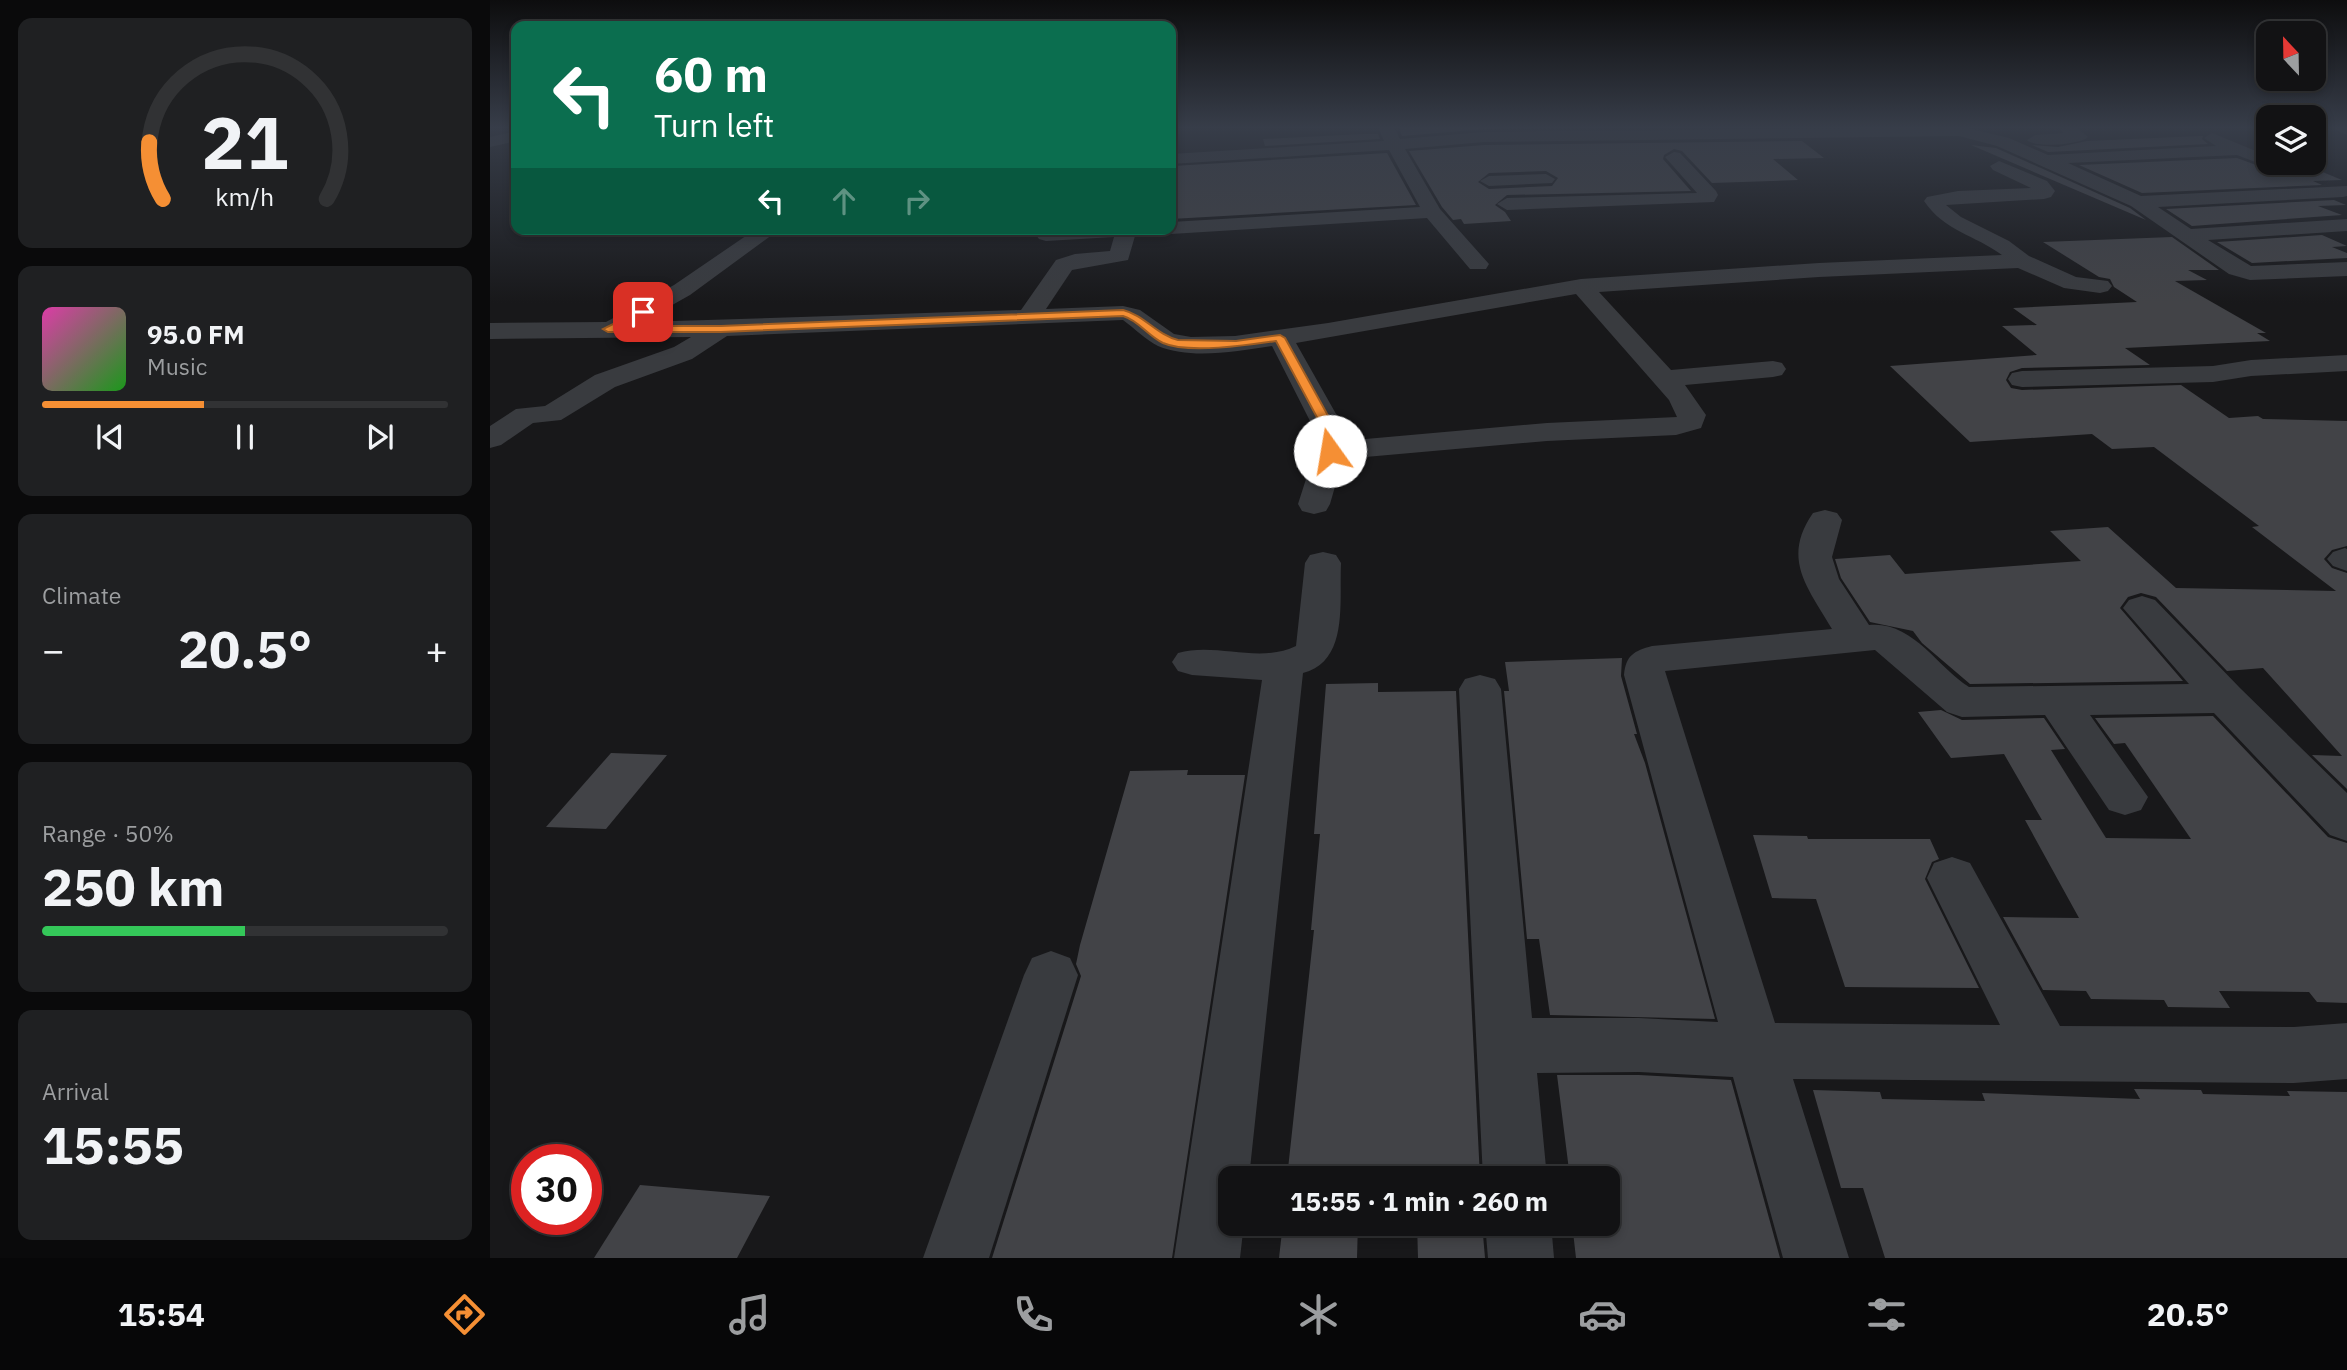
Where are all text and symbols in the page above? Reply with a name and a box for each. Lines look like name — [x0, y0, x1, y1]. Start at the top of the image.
north arrow — [2256, 21, 2326, 91]
map controls — [2256, 21, 2326, 175]
text: 60 m — [654, 42, 768, 105]
icon: left — [539, 49, 630, 140]
text: 21 — [201, 94, 289, 189]
text: Turn left — [654, 104, 774, 146]
button: layers — [2256, 105, 2326, 175]
text: km/h — [216, 180, 274, 213]
icon: left — [752, 182, 790, 220]
icon: ahead — [825, 182, 863, 220]
icon: right — [898, 182, 936, 220]
pin — [613, 282, 673, 342]
icon: arrive — [624, 293, 662, 331]
text: 95.0 FM — [147, 317, 245, 351]
text: Music — [147, 351, 207, 381]
position arrow — [1293, 414, 1367, 488]
icon: previous — [91, 418, 129, 456]
icon: pause — [226, 418, 264, 456]
icon: next — [361, 418, 399, 456]
text: Climate — [42, 580, 121, 610]
text: 20.5° — [178, 615, 312, 682]
text: − — [42, 625, 65, 674]
text: + — [425, 625, 448, 674]
text: Range · 50% — [42, 818, 174, 848]
text: 250 km — [42, 853, 224, 920]
text: Arrival — [42, 1076, 109, 1106]
text: 15:55 — [42, 1111, 184, 1178]
speed limit sign: 30 — [511, 1144, 602, 1235]
text: 15:55 · 1 min · 260 m — [1290, 1184, 1548, 1218]
icon: directions — [440, 1290, 489, 1339]
icon: music — [725, 1290, 774, 1339]
icon: phone — [1009, 1290, 1058, 1339]
icon: climate — [1294, 1290, 1343, 1339]
icon: car — [1578, 1290, 1627, 1339]
icon: filters — [1862, 1290, 1911, 1339]
text: 15:54 — [118, 1293, 205, 1335]
text: 20.5° — [2147, 1293, 2229, 1335]

